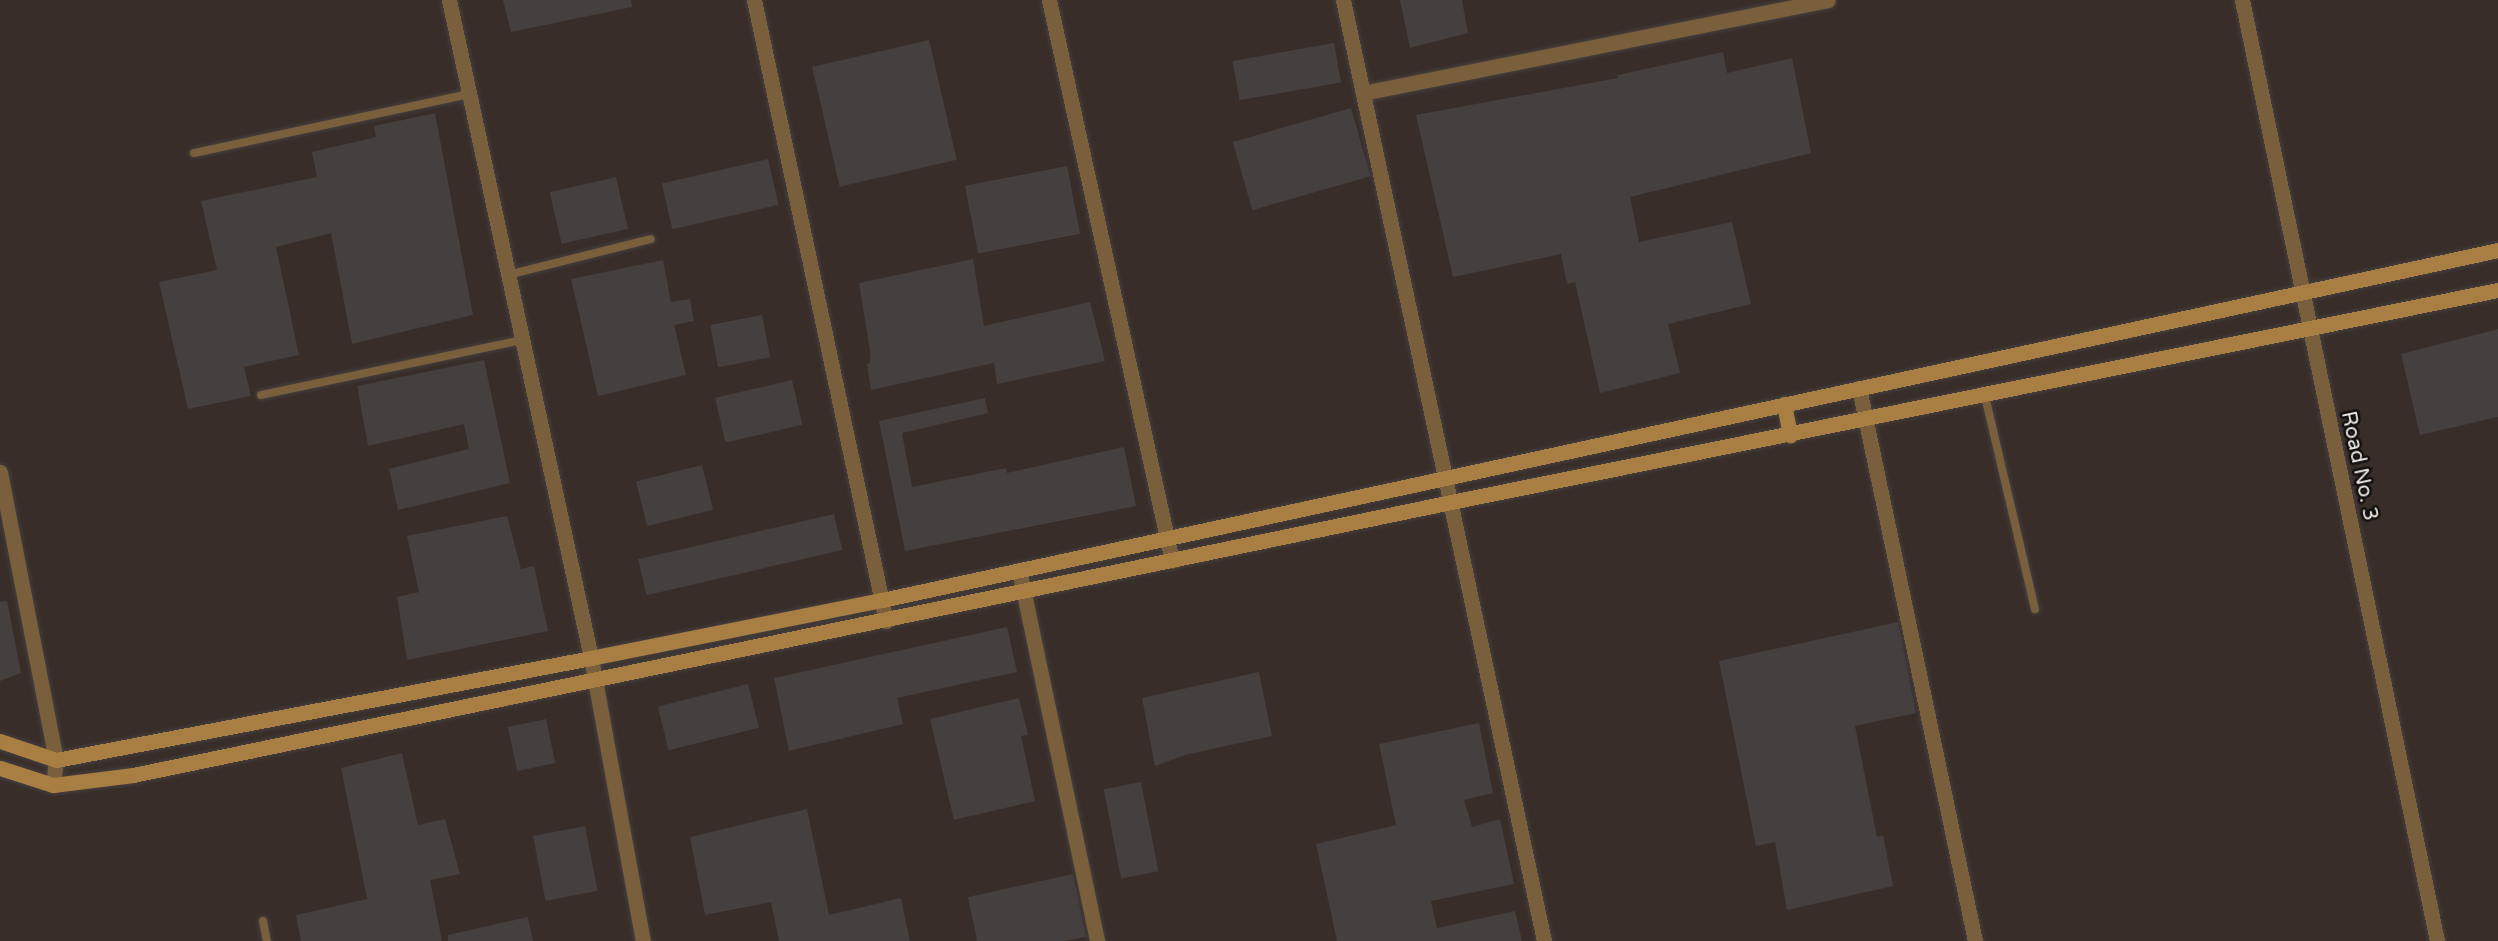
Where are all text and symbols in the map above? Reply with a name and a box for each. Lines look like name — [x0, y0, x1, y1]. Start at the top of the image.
street label: Road No. 3 — [2335, 409, 2383, 523]

